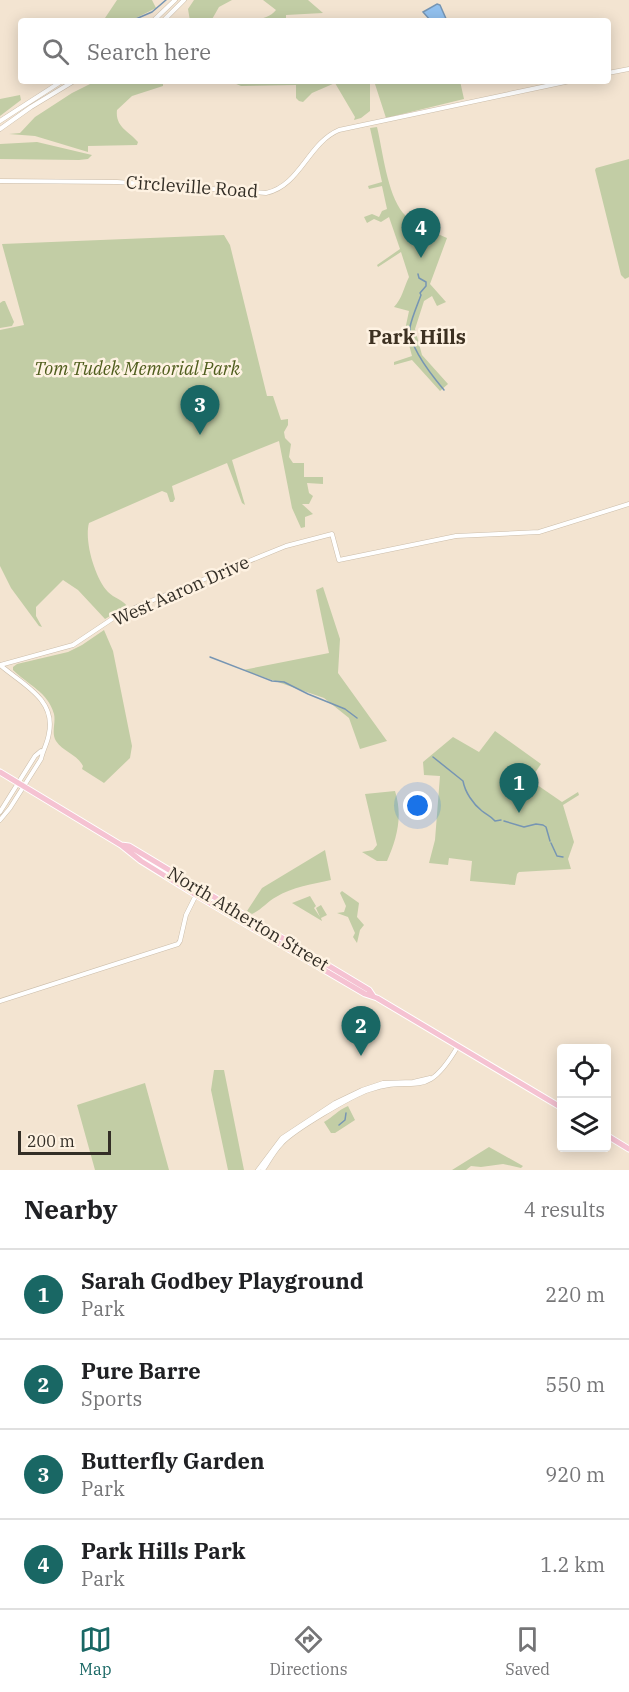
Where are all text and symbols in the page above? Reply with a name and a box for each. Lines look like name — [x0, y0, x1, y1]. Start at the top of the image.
search box — [18, 18, 611, 84]
icon: search — [39, 35, 72, 68]
text: Search here — [87, 37, 211, 66]
street label: Circleville Road — [125, 170, 259, 203]
pin: 4 — [402, 208, 440, 258]
district label: Park Hills — [368, 323, 466, 350]
park label: Tom Tudek Memorial Park — [34, 357, 241, 380]
pin: 3 — [180, 386, 220, 435]
street label: West Aaron Drive — [109, 550, 253, 631]
pin: 1 — [500, 764, 538, 813]
your location — [403, 791, 432, 820]
street label: North Atherton Street — [163, 861, 333, 976]
pin: 2 — [342, 1006, 380, 1056]
map controls — [557, 1044, 611, 1152]
button: locate — [557, 1044, 611, 1098]
button: layers — [557, 1098, 611, 1152]
scale bar — [18, 1128, 111, 1156]
text: 200 m — [27, 1131, 75, 1151]
text: Nearby — [24, 1192, 118, 1226]
text: 4 results — [524, 1196, 605, 1223]
text: Sarah Godbey Playground — [81, 1266, 364, 1295]
text: 1 — [38, 1281, 50, 1308]
text: 220 m — [545, 1281, 605, 1308]
text: Park — [81, 1295, 125, 1322]
text: Pure Barre — [81, 1356, 201, 1385]
text: 2 — [38, 1371, 50, 1398]
text: 550 m — [545, 1371, 605, 1398]
text: Sports — [81, 1385, 142, 1412]
text: Butterfly Garden — [81, 1446, 264, 1475]
text: 3 — [38, 1461, 50, 1488]
text: 920 m — [545, 1461, 605, 1488]
text: Park — [81, 1475, 125, 1502]
text: Park Hills Park — [81, 1536, 245, 1565]
text: 4 — [38, 1551, 50, 1578]
text: 1.2 km — [540, 1551, 605, 1578]
text: Park — [81, 1565, 125, 1592]
tab: Map — [79, 1623, 112, 1679]
tab: Directions — [270, 1623, 348, 1679]
tab: Saved — [505, 1623, 550, 1679]

